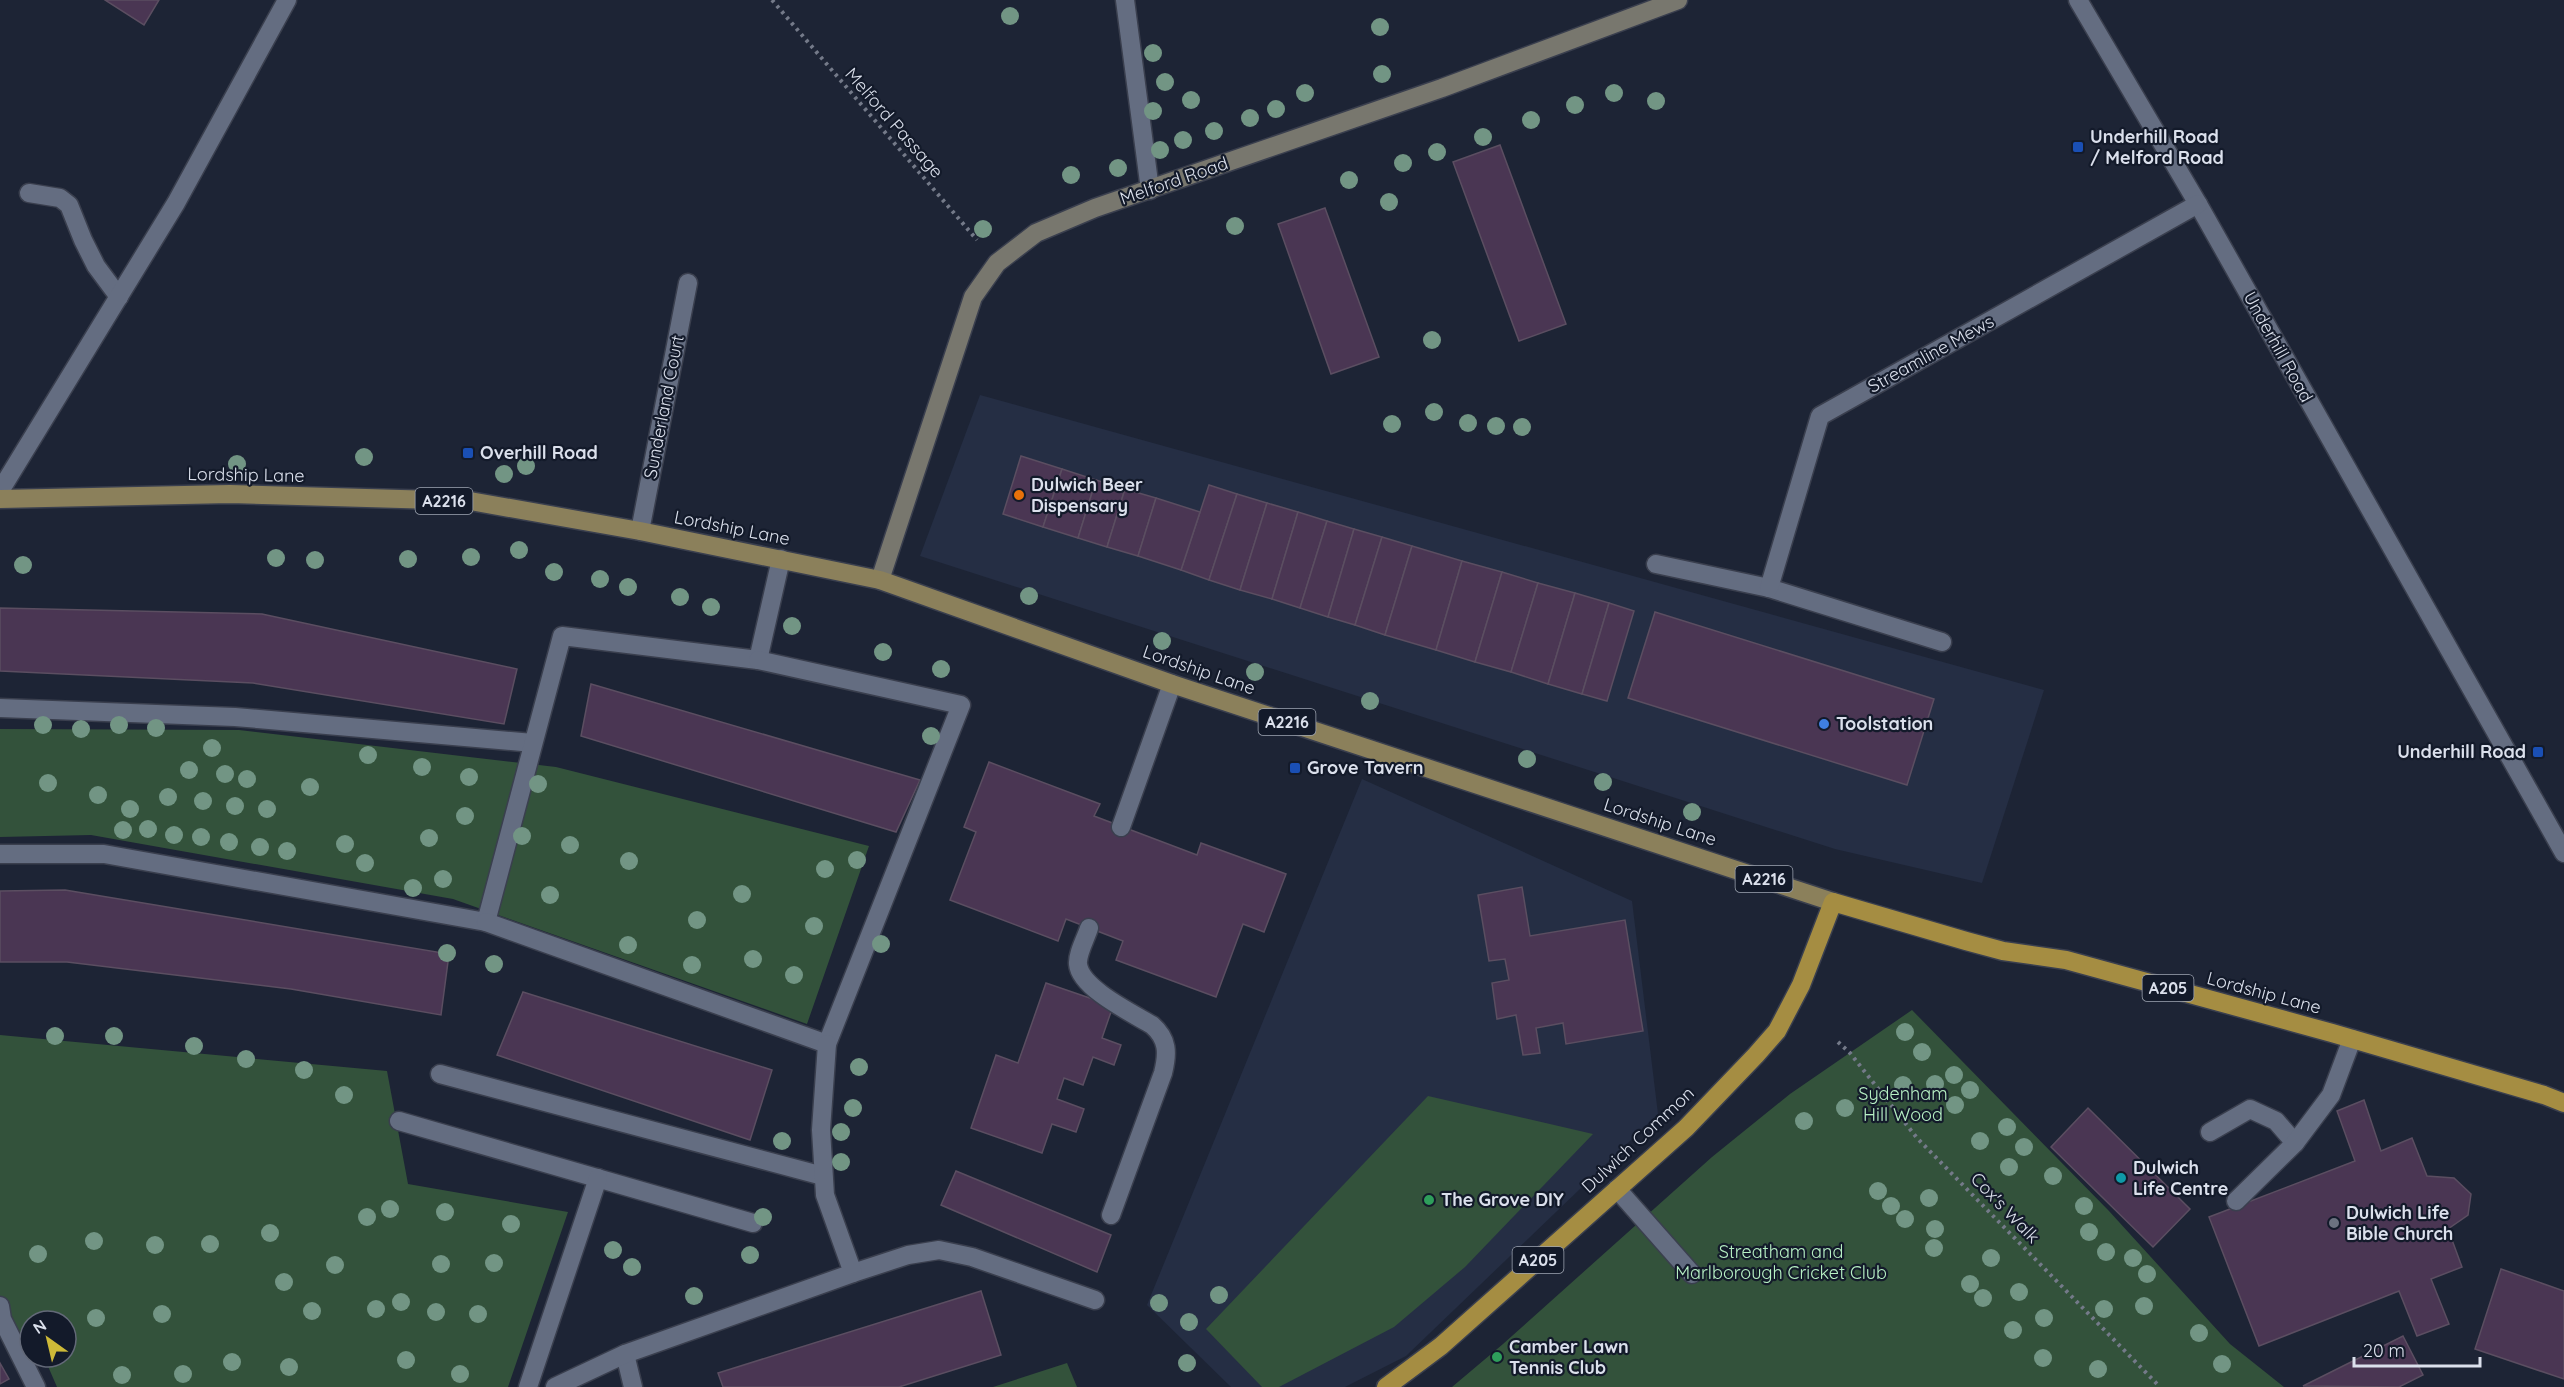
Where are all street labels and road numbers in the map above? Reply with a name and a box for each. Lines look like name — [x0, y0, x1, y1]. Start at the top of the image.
street label: Melford Passage — [840, 63, 949, 183]
street label: Melford Road — [1117, 151, 1231, 210]
street label: Underhill Road — [2239, 287, 2318, 406]
street label: Streamline Mews — [1864, 309, 1998, 398]
street label: Sunderland Court — [638, 333, 689, 481]
street label: Lordship Lane — [187, 462, 305, 487]
road number: A2216 — [416, 488, 472, 514]
street label: Lordship Lane — [672, 505, 792, 550]
street label: Lordship Lane — [1140, 640, 1258, 699]
road number: A2216 — [1258, 709, 1316, 735]
street label: Lordship Lane — [1601, 792, 1719, 851]
road number: A2216 — [1736, 866, 1792, 892]
street label: Lordship Lane — [2205, 966, 2324, 1019]
road number: A205 — [2142, 975, 2194, 1001]
street label: Dulwich Common — [1577, 1082, 1699, 1198]
street label: Cox's Walk — [1966, 1167, 2045, 1248]
road number: A205 — [1512, 1247, 1564, 1273]

